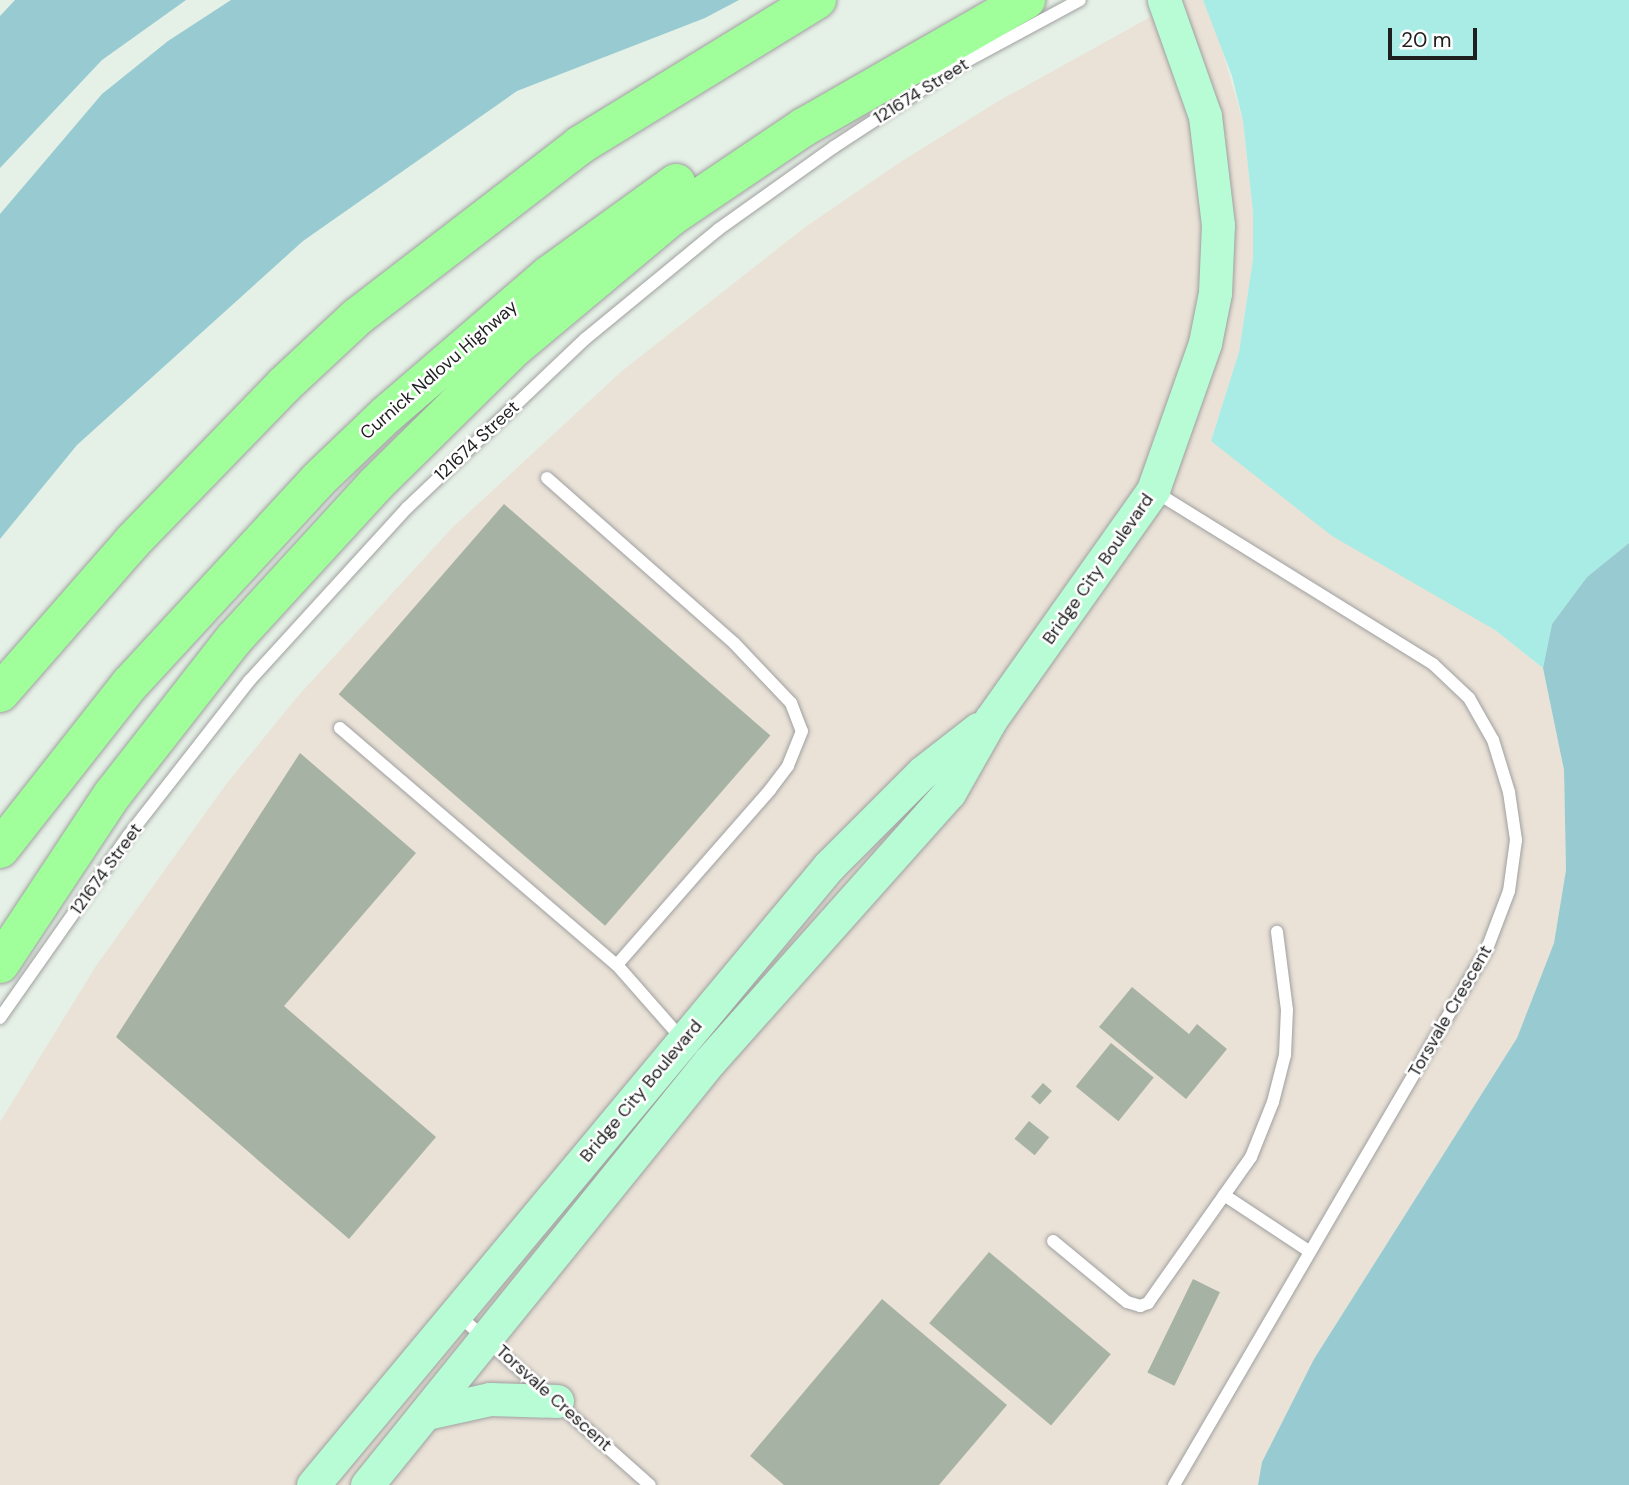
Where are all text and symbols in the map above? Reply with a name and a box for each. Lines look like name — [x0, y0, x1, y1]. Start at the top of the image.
scale bar — [1391, 14, 1480, 58]
text: 20 m — [1401, 26, 1452, 54]
street label: 121674 Street — [870, 53, 972, 129]
street label: Curnick Ndlovu Highway — [356, 296, 522, 444]
street label: 121674 Street — [430, 396, 524, 486]
street label: Bridge City Boulevard — [1038, 489, 1158, 649]
street label: 121674 Street — [66, 819, 146, 919]
street label: Torsvale Crescent — [1403, 941, 1497, 1081]
street label: Bridge City Boulevard — [575, 1015, 707, 1167]
street label: Torsvale Crescent — [492, 1340, 616, 1456]

